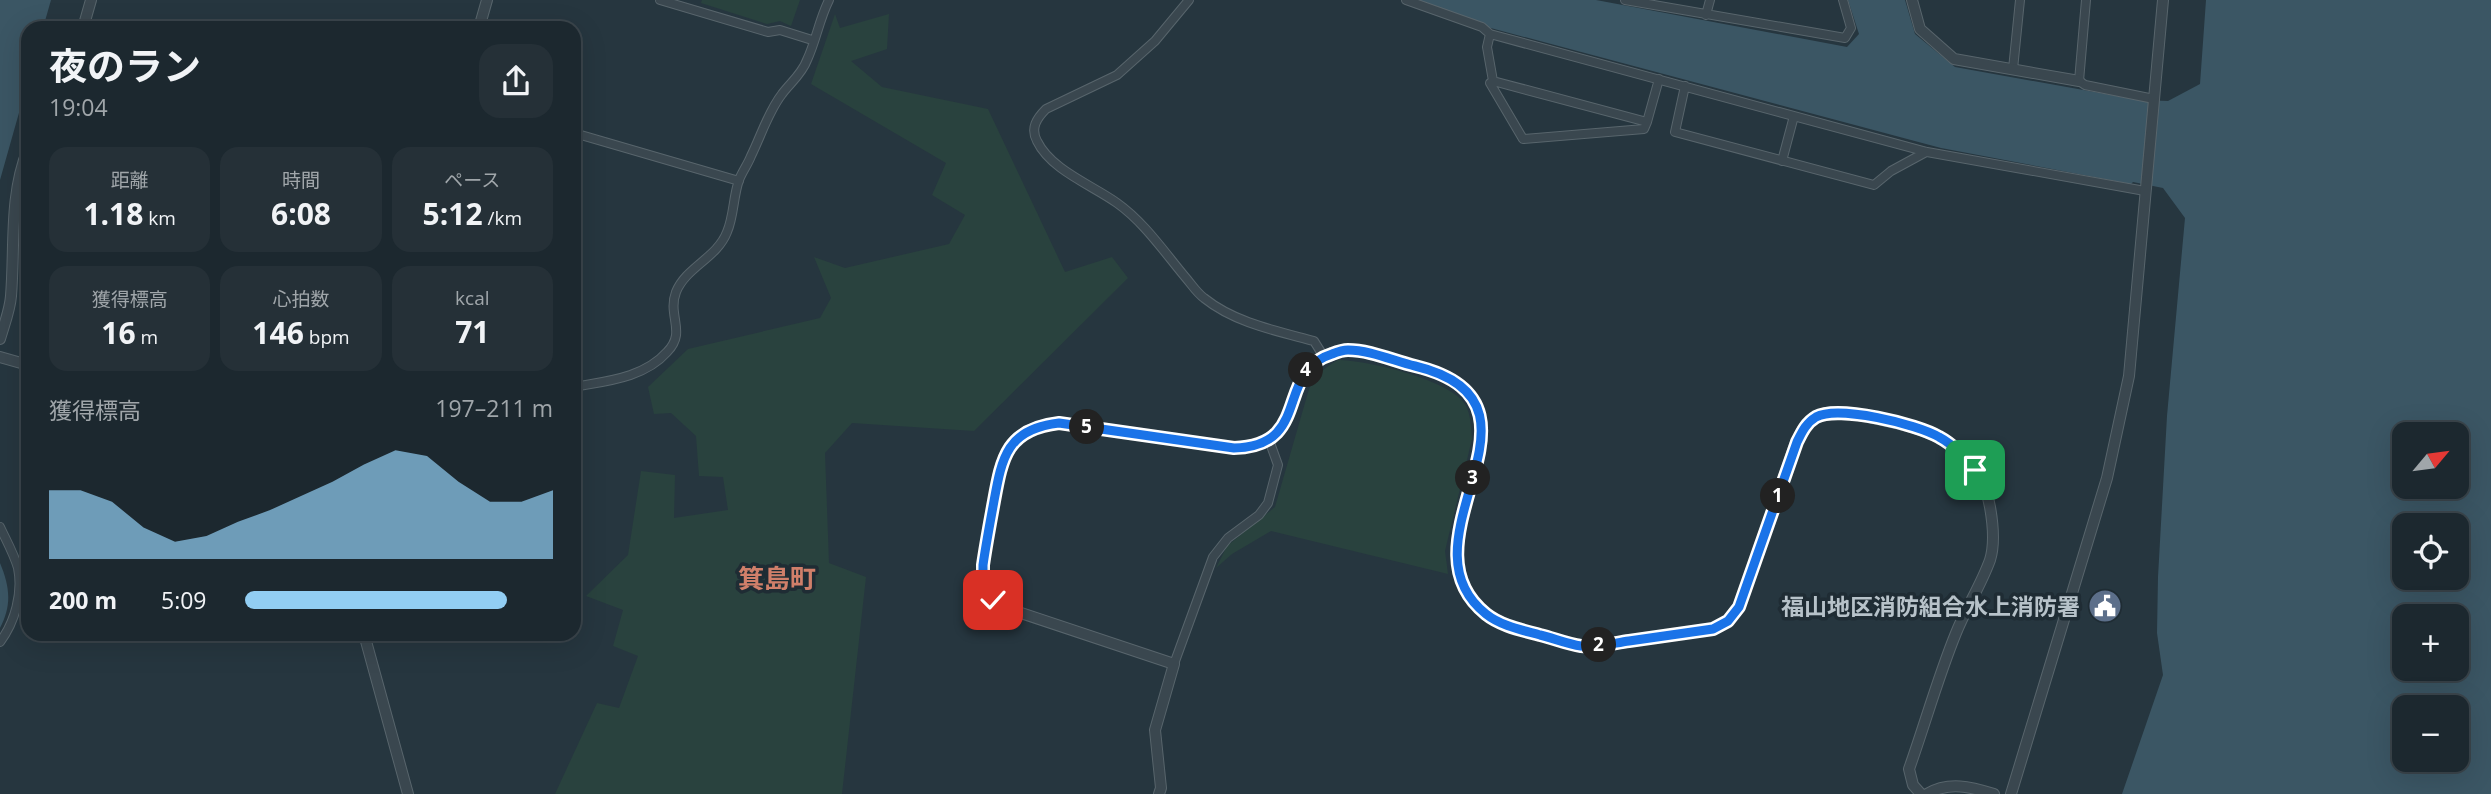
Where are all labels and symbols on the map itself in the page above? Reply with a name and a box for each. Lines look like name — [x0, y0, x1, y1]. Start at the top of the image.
pin: 4 — [1288, 352, 1324, 388]
pin: 5 — [1070, 410, 1104, 444]
north arrow — [2392, 422, 2469, 499]
pin — [1945, 440, 2005, 500]
pin: 3 — [1456, 461, 1490, 496]
pin: 1 — [1760, 478, 1796, 514]
district label: 箕島町 — [738, 560, 816, 596]
pin — [963, 570, 1023, 630]
public building icon: 福山地区消防組合水上消防署 — [2086, 587, 2124, 625]
place label: 福山地区消防組合水上消防署 — [1781, 590, 2080, 622]
pin: 2 — [1582, 628, 1616, 662]

